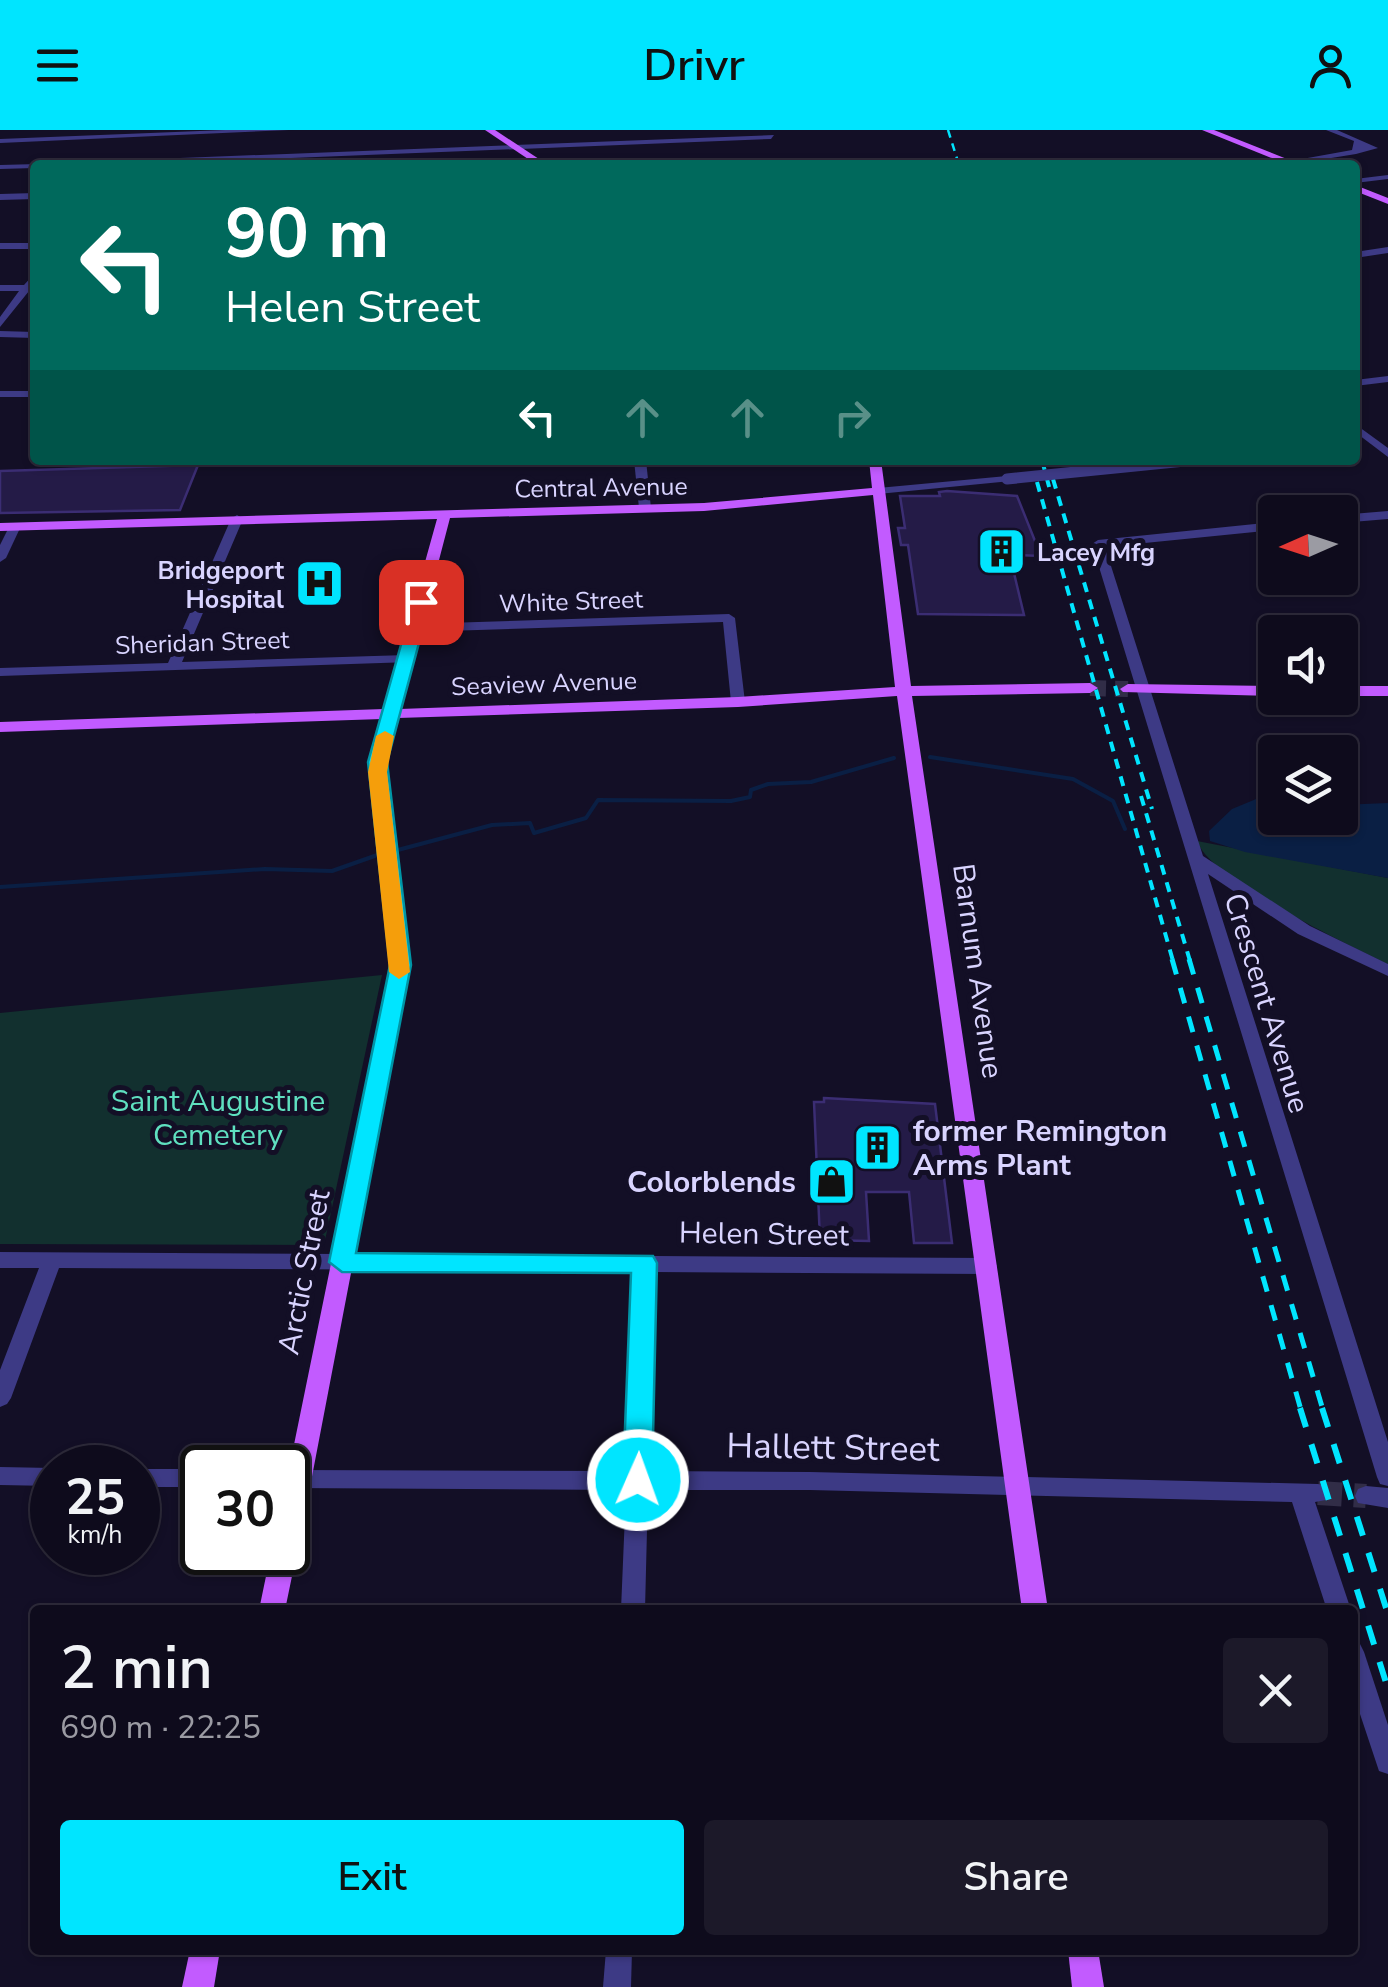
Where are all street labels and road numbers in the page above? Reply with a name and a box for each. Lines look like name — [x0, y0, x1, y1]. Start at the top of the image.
street label: Central Avenue — [514, 469, 688, 507]
street label: White Street — [498, 582, 644, 622]
street label: Sheridan Street — [114, 623, 290, 663]
street label: Seaview Avenue — [450, 664, 638, 704]
street label: Barnum Avenue — [942, 861, 1013, 1081]
street label: Crescent Avenue — [1214, 888, 1319, 1118]
street label: Arctic Street — [268, 1186, 341, 1358]
street label: Helen Street — [679, 1213, 850, 1256]
street label: Hallett Street — [726, 1422, 941, 1473]

